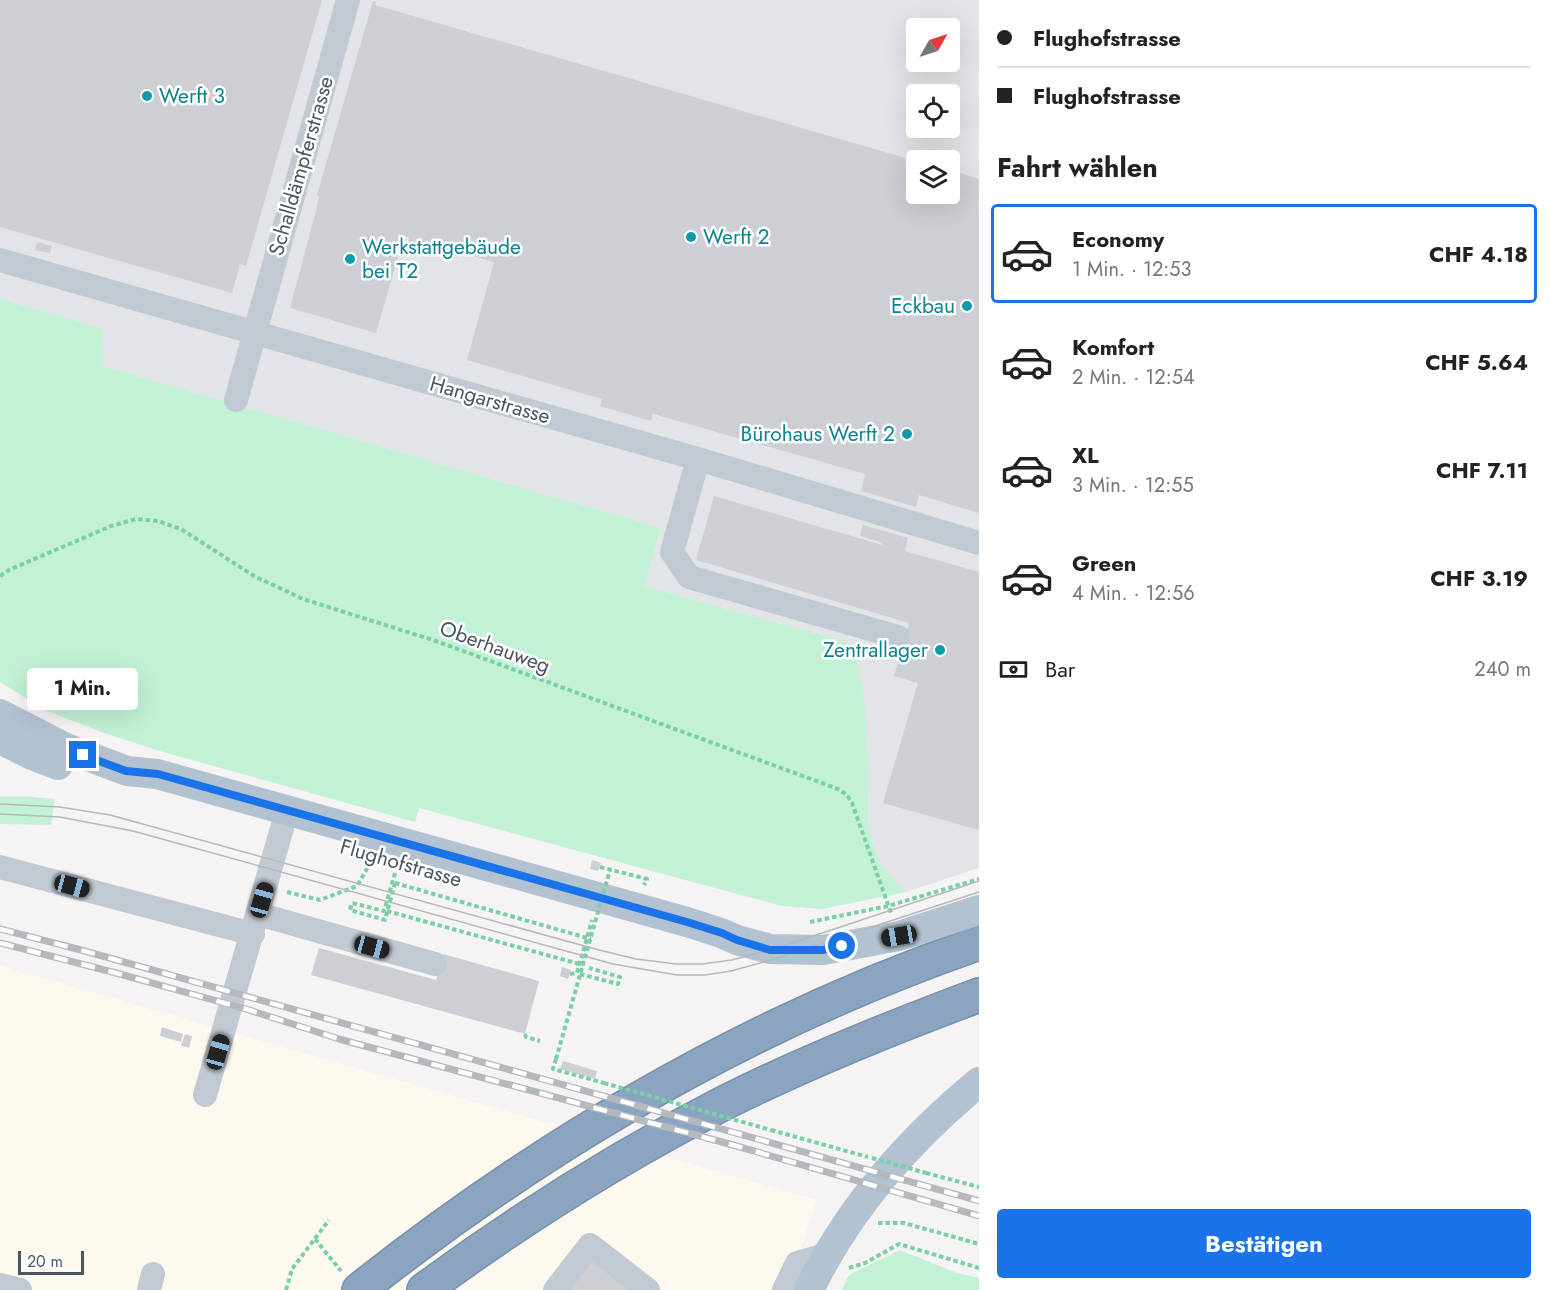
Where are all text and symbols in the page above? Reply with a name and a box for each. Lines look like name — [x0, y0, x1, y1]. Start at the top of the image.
north arrow — [906, 18, 960, 72]
map controls — [906, 18, 960, 204]
text: Flughofstrasse — [1033, 22, 1181, 54]
street label: Schalldämpferstrasse — [261, 73, 341, 259]
text: Flughofstrasse — [1033, 80, 1181, 112]
place label: Werft 3 — [159, 81, 225, 111]
button: locate — [906, 84, 960, 138]
marker: Werft 3 — [140, 89, 154, 103]
text: Fahrt wählen — [997, 148, 1158, 187]
button: layers — [906, 150, 960, 204]
place label: Werft 2 — [703, 222, 769, 252]
text: Economy — [1072, 223, 1164, 255]
icon: car — [1000, 227, 1054, 281]
marker: Werft 2 — [684, 230, 698, 244]
place label: Werkstattgebäude bei T2 — [362, 232, 521, 286]
text: CHF 4.18 — [1429, 238, 1528, 270]
marker: Werkstattgebäude bei T2 — [343, 252, 357, 266]
text: 1 Min. · 12:53 — [1072, 255, 1191, 284]
place label: Eckbau — [891, 291, 955, 321]
marker: Eckbau — [960, 299, 974, 313]
text: Komfort — [1072, 331, 1154, 363]
icon: car — [1000, 335, 1054, 389]
text: CHF 5.64 — [1425, 346, 1528, 378]
text: 2 Min. · 12:54 — [1072, 363, 1195, 392]
street label: Hangarstrasse — [426, 368, 554, 432]
place label: Bürohaus Werft 2 — [741, 419, 895, 449]
marker: Bürohaus Werft 2 — [900, 427, 914, 441]
text: XL — [1072, 439, 1099, 471]
icon: car — [1000, 443, 1054, 497]
text: CHF 7.11 — [1436, 454, 1528, 486]
text: 3 Min. · 12:55 — [1072, 471, 1194, 500]
text: Green — [1072, 547, 1136, 579]
icon: car — [1000, 551, 1054, 605]
text: CHF 3.19 — [1430, 562, 1528, 594]
text: 4 Min. · 12:56 — [1072, 579, 1195, 608]
street label: Oberhauweg — [436, 613, 554, 681]
place label: Zentrallager — [823, 635, 929, 665]
marker: Zentrallager — [933, 643, 947, 657]
icon: cash — [997, 653, 1030, 686]
text: Bar — [1045, 653, 1075, 685]
text: 240 m — [1474, 655, 1531, 684]
callout: 1 Min. — [28, 668, 138, 710]
text: 1 Min. — [54, 674, 111, 703]
route end — [69, 741, 96, 768]
street label: Flughofstrasse — [337, 831, 466, 895]
car — [52, 873, 92, 899]
car — [248, 880, 276, 920]
car — [880, 924, 918, 948]
route start — [828, 932, 855, 959]
car — [352, 934, 392, 960]
car — [204, 1032, 232, 1072]
button: Bestätigen — [997, 1209, 1531, 1278]
scale bar — [18, 1248, 84, 1276]
text: 20 m — [27, 1250, 63, 1273]

